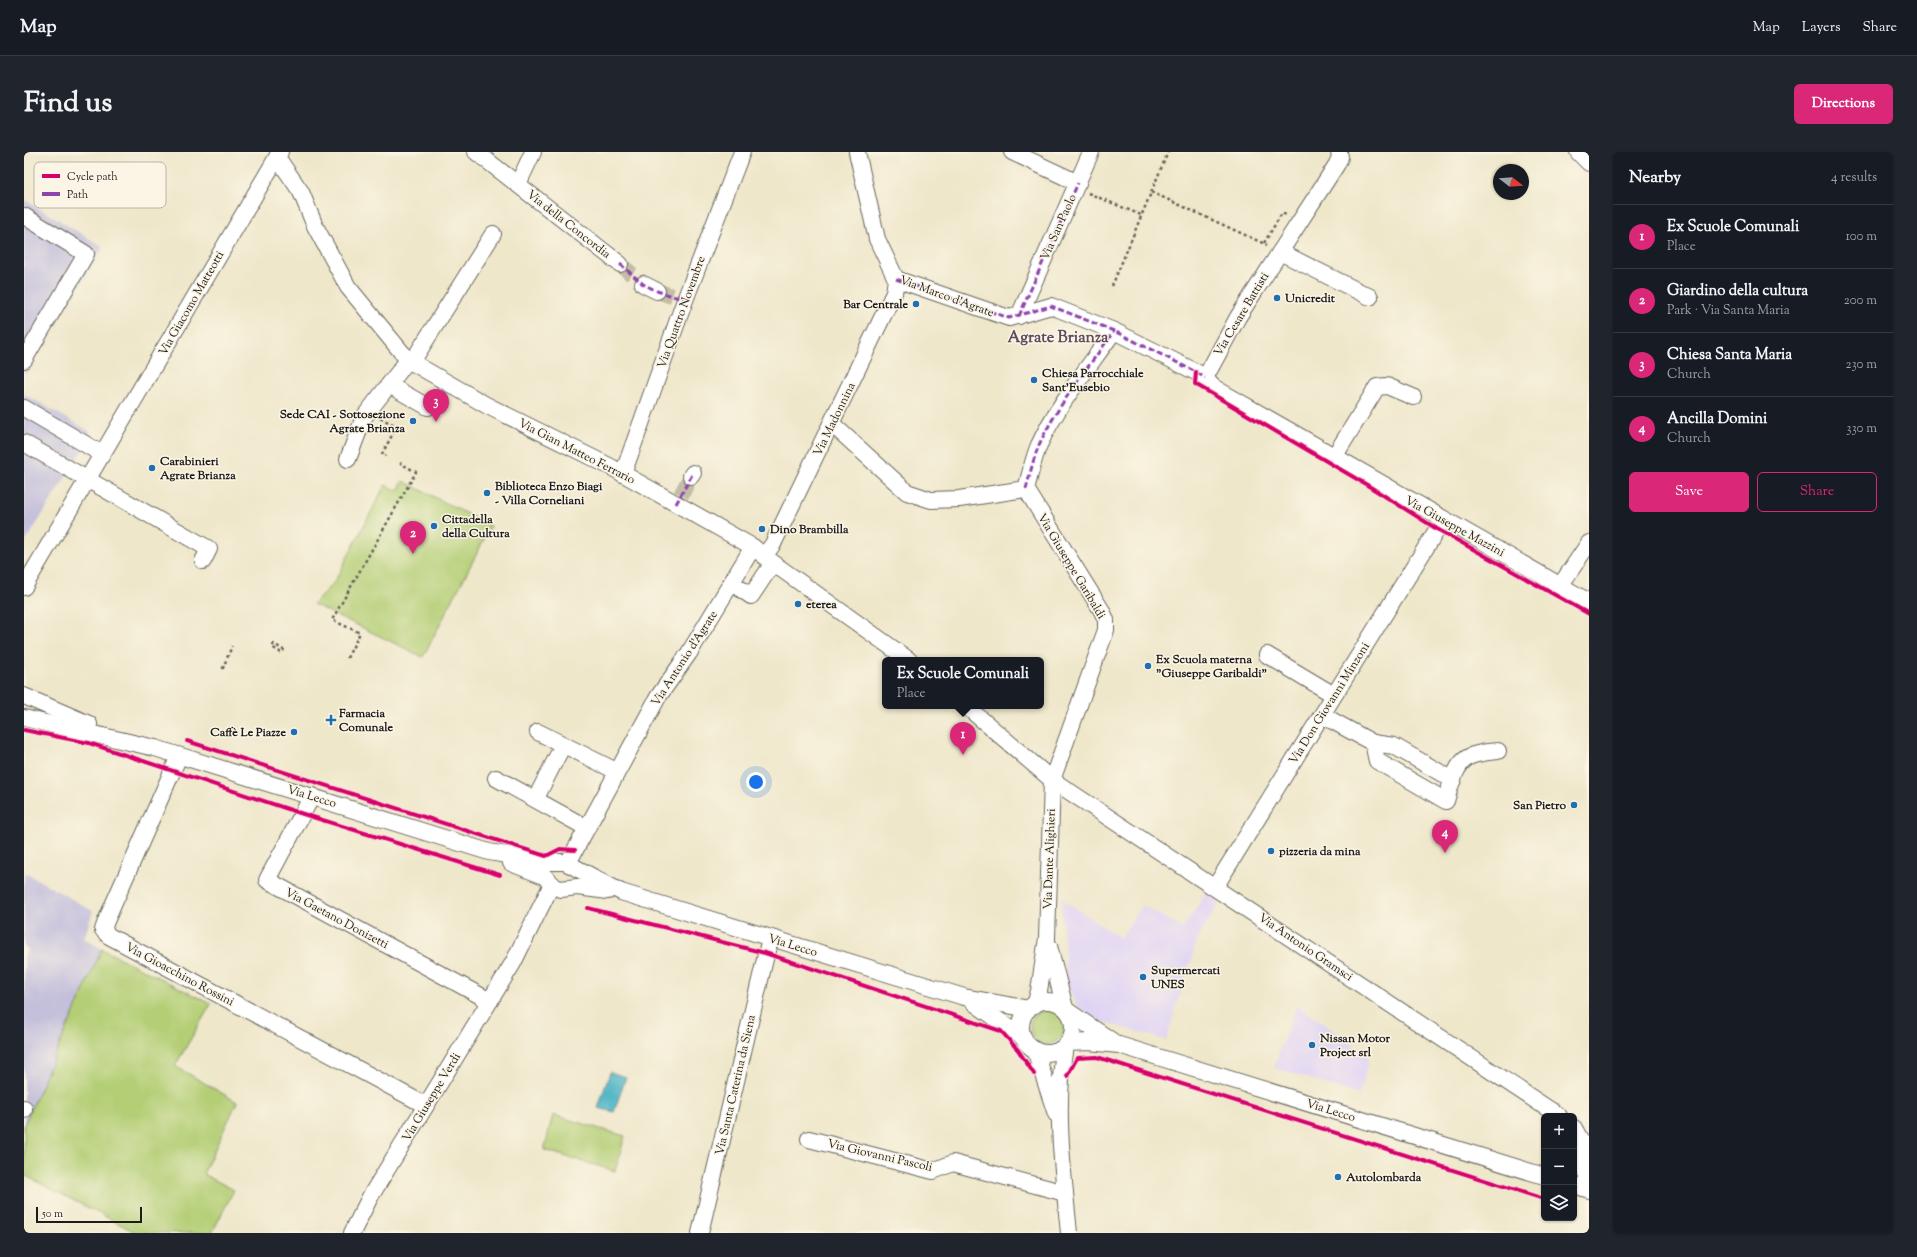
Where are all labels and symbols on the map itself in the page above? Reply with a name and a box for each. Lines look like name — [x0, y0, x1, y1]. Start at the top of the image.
legend — [34, 162, 166, 208]
north arrow — [1493, 164, 1529, 200]
text: Cycle path — [67, 169, 118, 185]
street label: Via della Concordia — [522, 186, 615, 264]
text: Path — [67, 187, 89, 203]
street label: Via San Paolo — [1036, 191, 1082, 264]
street label: Via Giacomo Matteotti — [154, 247, 230, 359]
street label: Via Quattro Novembre — [653, 253, 711, 371]
street label: Via Cesare Battisti — [1210, 269, 1274, 360]
street label: Via Marco d'Agrate — [897, 271, 997, 323]
place label: Unicredit — [1284, 290, 1336, 308]
marker: Unicredit — [1272, 293, 1282, 303]
place label: Bar Centrale — [842, 296, 908, 314]
marker: Bar Centrale — [911, 299, 921, 309]
district label: Agrate Brianza — [1008, 327, 1109, 350]
place label: Chiesa Parrocchiale Sant'Eusebio — [1042, 365, 1144, 397]
marker: Chiesa Parrocchiale Sant'Eusebio — [1029, 375, 1039, 385]
street label: Via Madonnina — [809, 379, 861, 459]
pin: 3 — [423, 389, 449, 422]
place label: Sede CAI - Sottosezione Agrate Brianza — [280, 406, 405, 438]
street label: Via Gian Matteo Ferrario — [515, 415, 639, 489]
marker: Sede CAI - Sottosezione Agrate Brianza — [408, 416, 418, 426]
place label: Carabinieri Agrate Brianza — [159, 453, 236, 485]
marker: Carabinieri Agrate Brianza — [147, 463, 157, 473]
place label: Biblioteca Enzo Biagi - Villa Corneliani — [494, 478, 603, 510]
marker: Biblioteca Enzo Biagi - Villa Corneliani — [482, 488, 492, 498]
street label: Via Giuseppe Mazzini — [1401, 492, 1508, 562]
street label: Via Giuseppe Garibaldi — [1032, 510, 1110, 623]
place label: Cittadella della Cultura — [442, 511, 510, 543]
pin: 2 — [400, 521, 426, 554]
marker: Cittadella della Cultura — [429, 521, 439, 531]
place label: Dino Brambilla — [769, 521, 849, 539]
marker: Dino Brambilla — [757, 524, 767, 534]
place label: eterea — [806, 596, 837, 614]
marker: eterea — [793, 599, 803, 609]
street label: Via Antonio d'Agrate — [647, 607, 723, 710]
street label: Via Don Giovanni Minzoni — [1285, 639, 1375, 768]
place label: Ex Scuola materna "Giuseppe Garibaldi" — [1155, 651, 1267, 683]
marker: Ex Scuola materna "Giuseppe Garibaldi" — [1143, 661, 1153, 671]
place label: Farmacia Comunale — [338, 705, 393, 737]
marker: Farmacia Comunale — [326, 715, 336, 725]
pin: 1 — [950, 722, 976, 755]
place label: Caffè Le Piazze — [210, 724, 286, 742]
marker: Caffè Le Piazze — [289, 727, 299, 737]
your location — [746, 772, 766, 792]
street label: Via Lecco — [285, 781, 339, 813]
place label: San Pietro — [1513, 797, 1566, 815]
marker: San Pietro — [1569, 800, 1579, 810]
street label: Via Dante Alighieri — [1039, 808, 1061, 910]
pin: 4 — [1432, 820, 1458, 853]
place label: pizzeria da mina — [1279, 843, 1361, 861]
marker: pizzeria da mina — [1266, 846, 1276, 856]
street label: Via Gaetano Donizetti — [281, 884, 392, 954]
street label: Via Antonio Gramsci — [1255, 909, 1357, 987]
street label: Via Lecco — [766, 930, 820, 962]
street label: Via Gioacchino Rossini — [122, 939, 238, 1012]
place label: Supermercati UNES — [1150, 962, 1221, 994]
marker: Supermercati UNES — [1138, 972, 1148, 982]
street label: Via Santa Caterina da Siena — [711, 1013, 761, 1157]
place label: Nissan Motor Project srl — [1319, 1030, 1391, 1062]
marker: Nissan Motor Project srl — [1307, 1040, 1317, 1050]
street label: Via Giuseppe Verdi — [398, 1049, 466, 1145]
street label: Via Lecco — [1304, 1095, 1358, 1127]
street label: Via Giovanni Pascoli — [825, 1135, 935, 1177]
place label: Autolombarda — [1345, 1169, 1422, 1187]
marker: Autolombarda — [1333, 1172, 1343, 1182]
scale bar — [36, 1205, 142, 1224]

